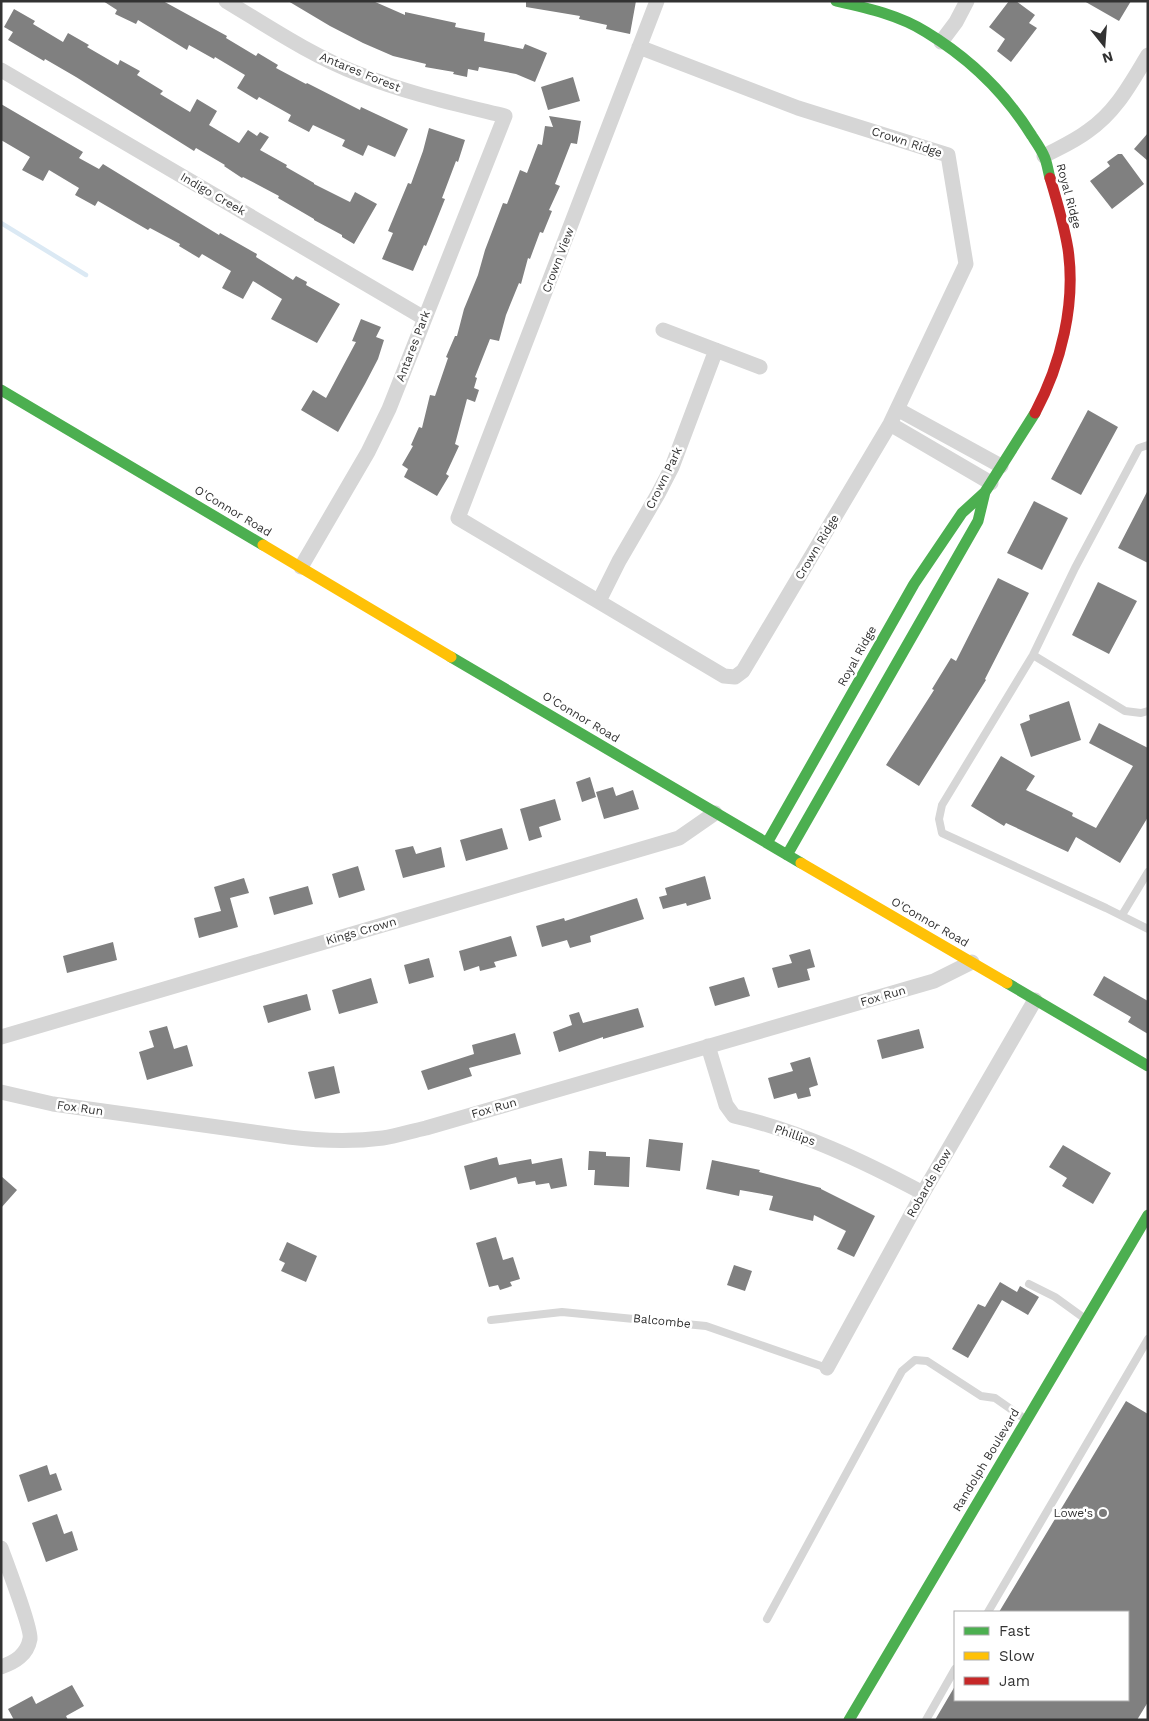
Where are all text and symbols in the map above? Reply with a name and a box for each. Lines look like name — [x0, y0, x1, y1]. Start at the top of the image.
north arrow — [1079, 20, 1129, 70]
text: N — [1101, 48, 1115, 67]
street label: Antares Forest — [318, 49, 402, 95]
street label: Crown Ridge — [870, 124, 944, 160]
street label: Royal Ridge — [1054, 162, 1084, 230]
street label: Indigo Creek — [178, 170, 248, 218]
street label: Crown View — [539, 225, 577, 295]
street label: Antares Park — [393, 308, 433, 383]
street label: Crown Park — [643, 445, 685, 511]
street label: O'Connor Road — [192, 483, 274, 539]
street label: Crown Ridge — [792, 512, 842, 582]
street label: Royal Ridge — [835, 623, 879, 689]
street label: O'Connor Road — [540, 689, 622, 745]
street label: O'Connor Road — [889, 894, 971, 950]
street label: Kings Crown — [324, 914, 398, 948]
street label: Fox Run — [859, 983, 907, 1009]
street label: Fox Run — [470, 1095, 518, 1121]
street label: Fox Run — [56, 1098, 104, 1118]
street label: Phillips — [773, 1121, 817, 1149]
street label: Robards Row — [904, 1146, 954, 1220]
street label: Balcombe — [632, 1311, 692, 1331]
street label: Randolph Boulevard — [950, 1406, 1022, 1514]
place label: Lowe's — [1053, 1506, 1093, 1520]
marker: Lowe's — [1097, 1507, 1109, 1519]
legend — [954, 1611, 1129, 1701]
text: Fast — [999, 1622, 1031, 1640]
text: Slow — [999, 1647, 1035, 1665]
text: Jam — [999, 1672, 1030, 1690]

